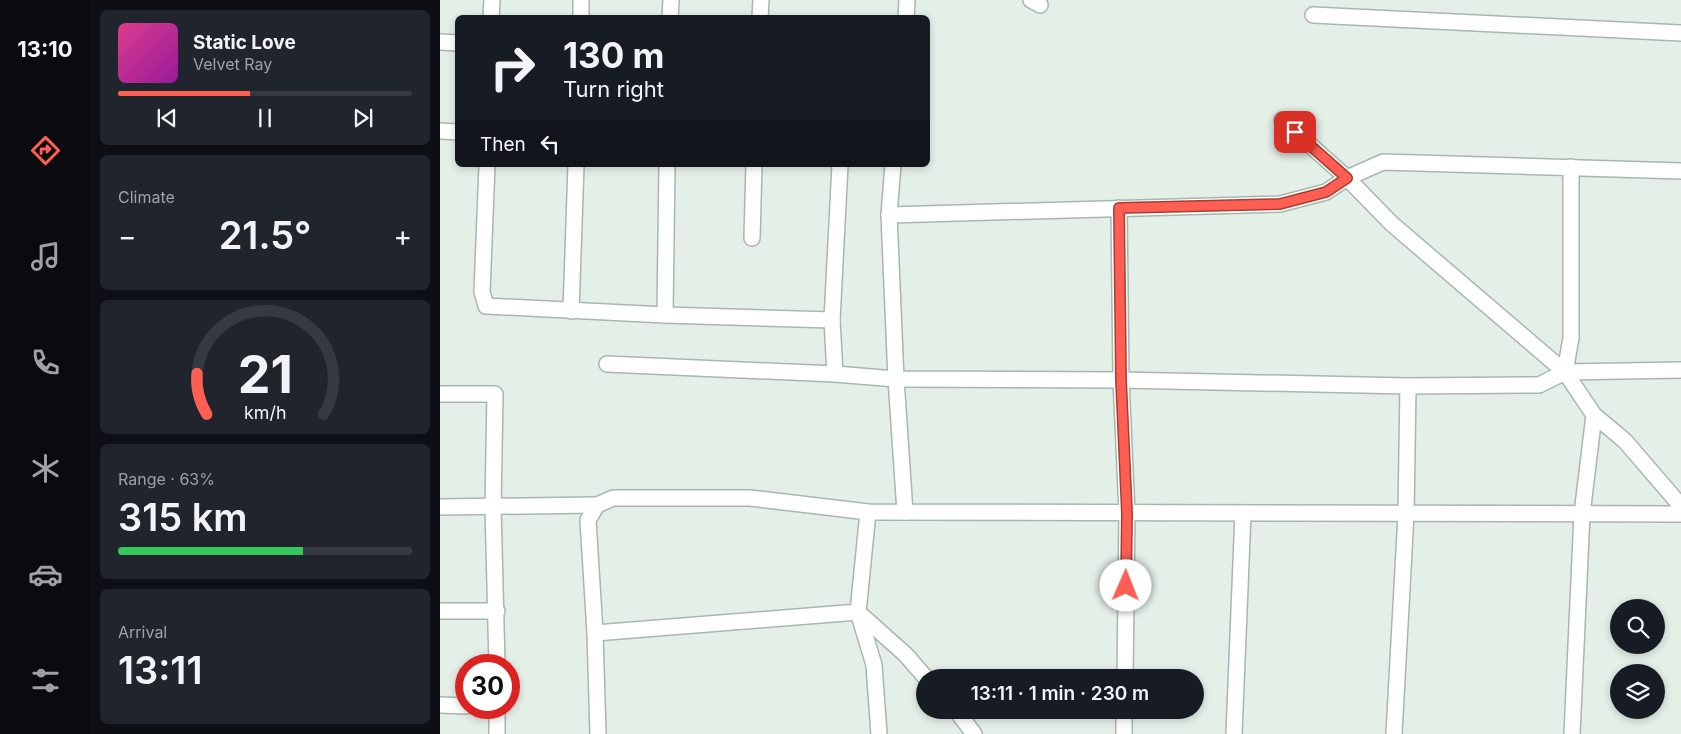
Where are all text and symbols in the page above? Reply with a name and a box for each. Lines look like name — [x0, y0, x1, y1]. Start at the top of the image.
text: Static Love — [193, 31, 296, 54]
text: 130 m — [563, 34, 665, 76]
icon: right — [480, 35, 545, 100]
text: 13:10 — [17, 36, 73, 62]
text: Velvet Ray — [193, 54, 272, 74]
text: Turn right — [563, 76, 664, 102]
icon: previous — [153, 104, 181, 132]
icon: pause — [251, 104, 279, 132]
icon: next — [349, 104, 377, 132]
pin — [1274, 111, 1316, 153]
icon: arrive — [1281, 118, 1309, 146]
icon: left — [536, 130, 564, 158]
icon: directions — [28, 133, 63, 168]
text: Then — [480, 133, 526, 156]
text: Climate — [118, 187, 175, 207]
text: 21.5° — [219, 212, 311, 258]
text: − — [118, 219, 137, 253]
text: + — [393, 219, 412, 253]
icon: music — [28, 239, 63, 274]
text: 21 — [237, 343, 293, 406]
icon: phone — [28, 345, 63, 380]
text: km/h — [244, 402, 286, 423]
icon: climate — [28, 451, 63, 486]
text: Range · 63% — [118, 469, 215, 489]
text: 315 km — [118, 494, 248, 540]
icon: car — [28, 557, 63, 592]
position arrow — [1099, 559, 1151, 611]
map controls — [1610, 599, 1665, 719]
button: search — [1610, 599, 1665, 654]
text: Arrival — [118, 622, 167, 642]
text: 13:11 — [118, 647, 203, 693]
speed limit sign: 30 — [455, 654, 520, 719]
icon: filters — [28, 663, 63, 698]
button: layers — [1610, 664, 1665, 719]
text: 13:11 · 1 min · 230 m — [971, 682, 1149, 705]

